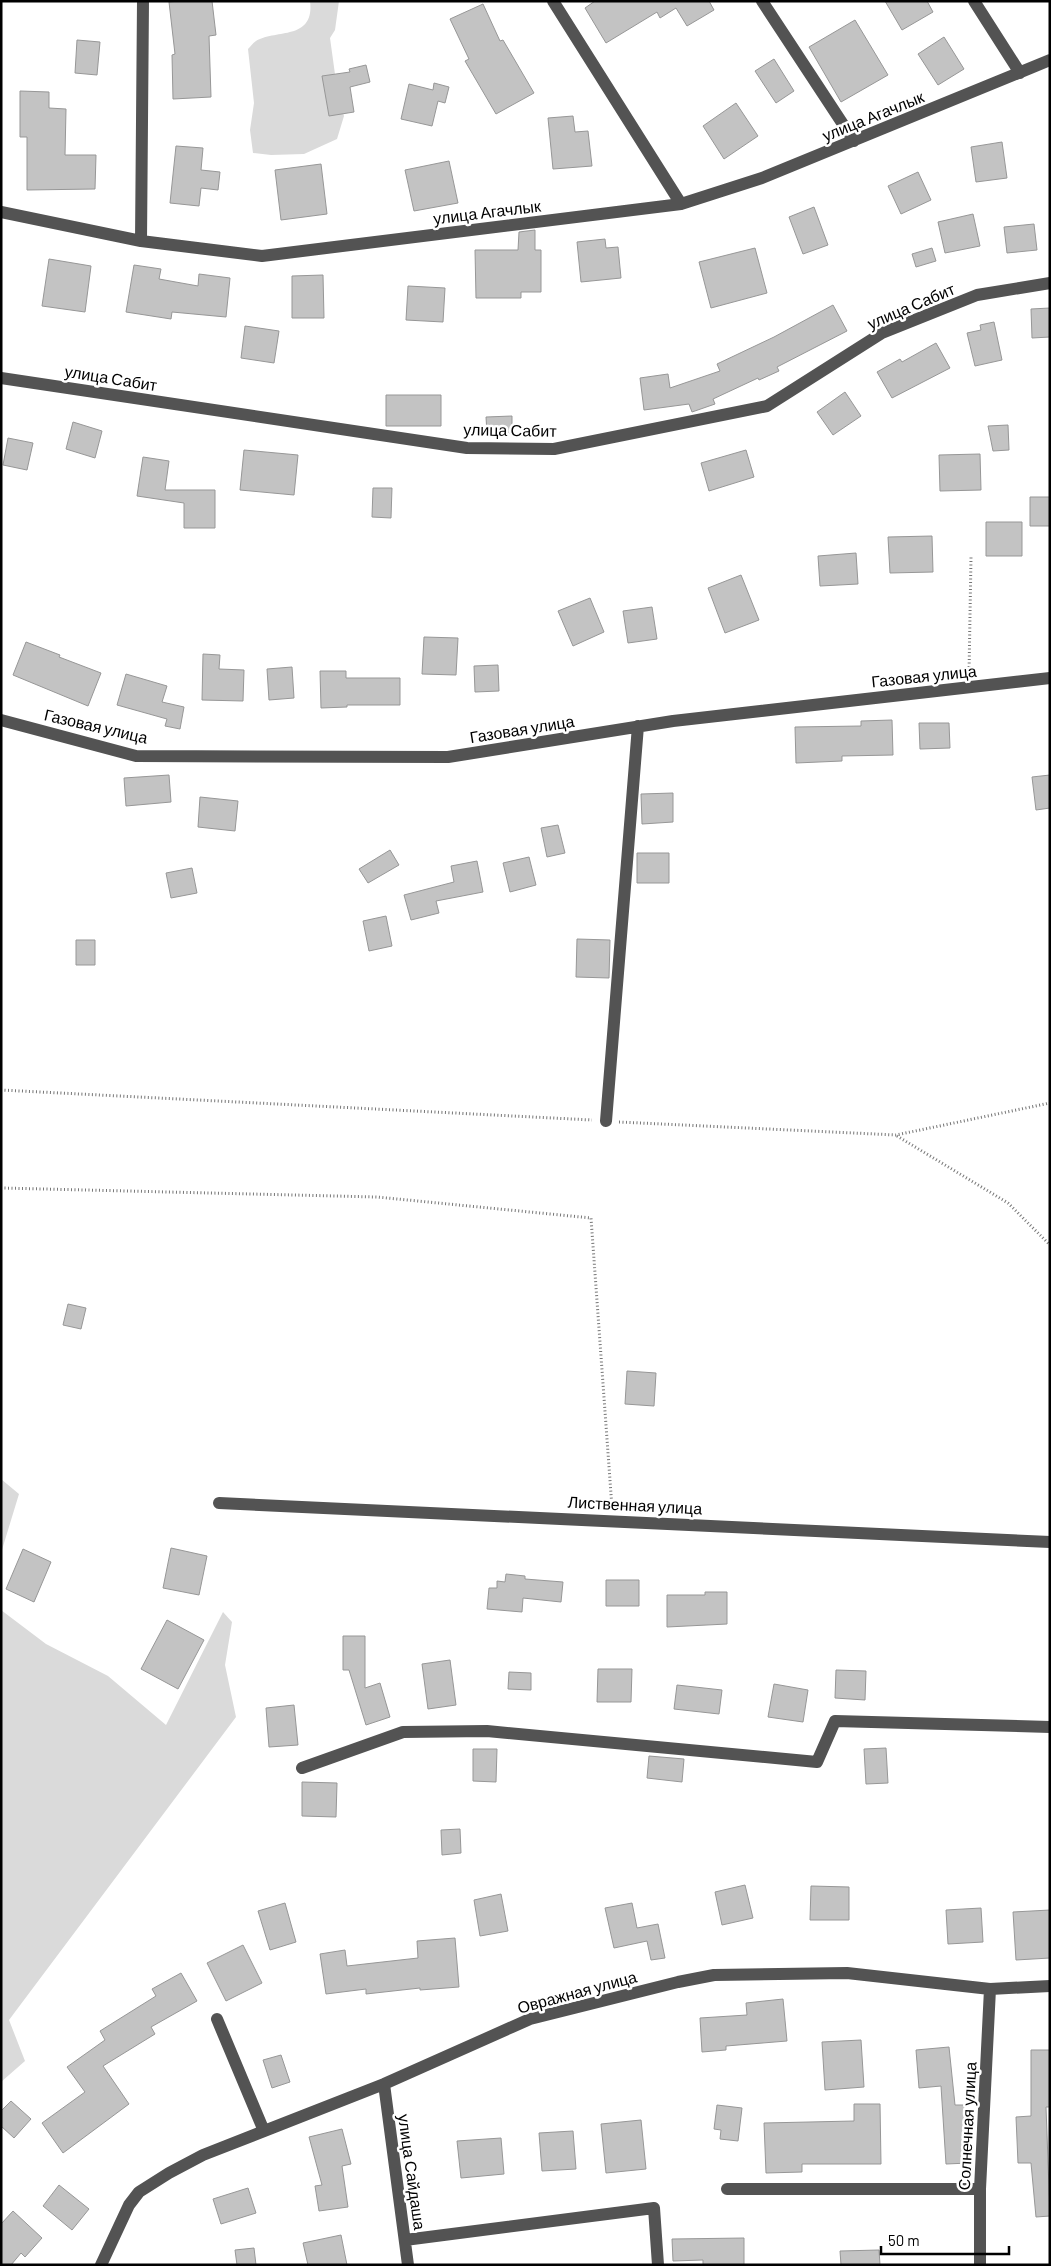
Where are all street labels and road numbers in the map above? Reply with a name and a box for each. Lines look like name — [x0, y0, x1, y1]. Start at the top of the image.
street label: улица Агачлык — [819, 86, 927, 145]
street label: улица Агачлык — [432, 195, 543, 228]
street label: улица Сабит — [864, 278, 958, 333]
street label: улица Сабит — [64, 361, 159, 394]
street label: улица Сабит — [463, 419, 557, 440]
street label: Газовая улица — [870, 661, 978, 690]
street label: Газовая улица — [43, 704, 150, 747]
street label: Газовая улица — [468, 711, 576, 746]
street label: Лиственная улица — [567, 1491, 703, 1518]
street label: Овражная улица — [515, 1966, 639, 2017]
street label: Солнечная улица — [954, 2061, 979, 2191]
street label: улица Сайдаша — [395, 2113, 430, 2231]

